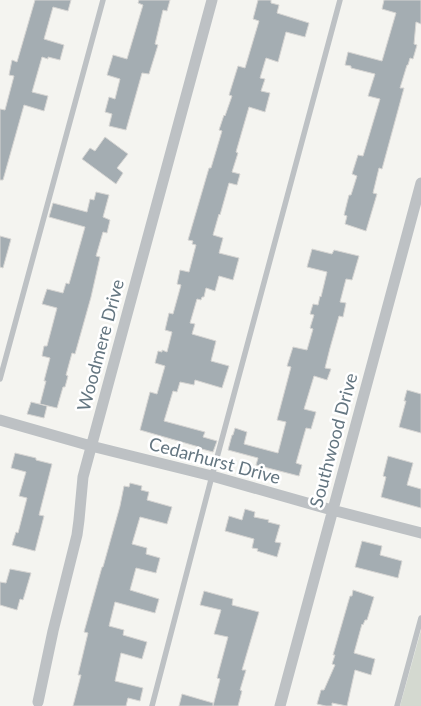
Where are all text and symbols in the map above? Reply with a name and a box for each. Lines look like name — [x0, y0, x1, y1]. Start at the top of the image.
street label: Woodmere Drive — [72, 277, 128, 413]
street label: Southwood Drive — [304, 370, 362, 510]
street label: Cedarhurst Drive — [147, 432, 283, 488]

